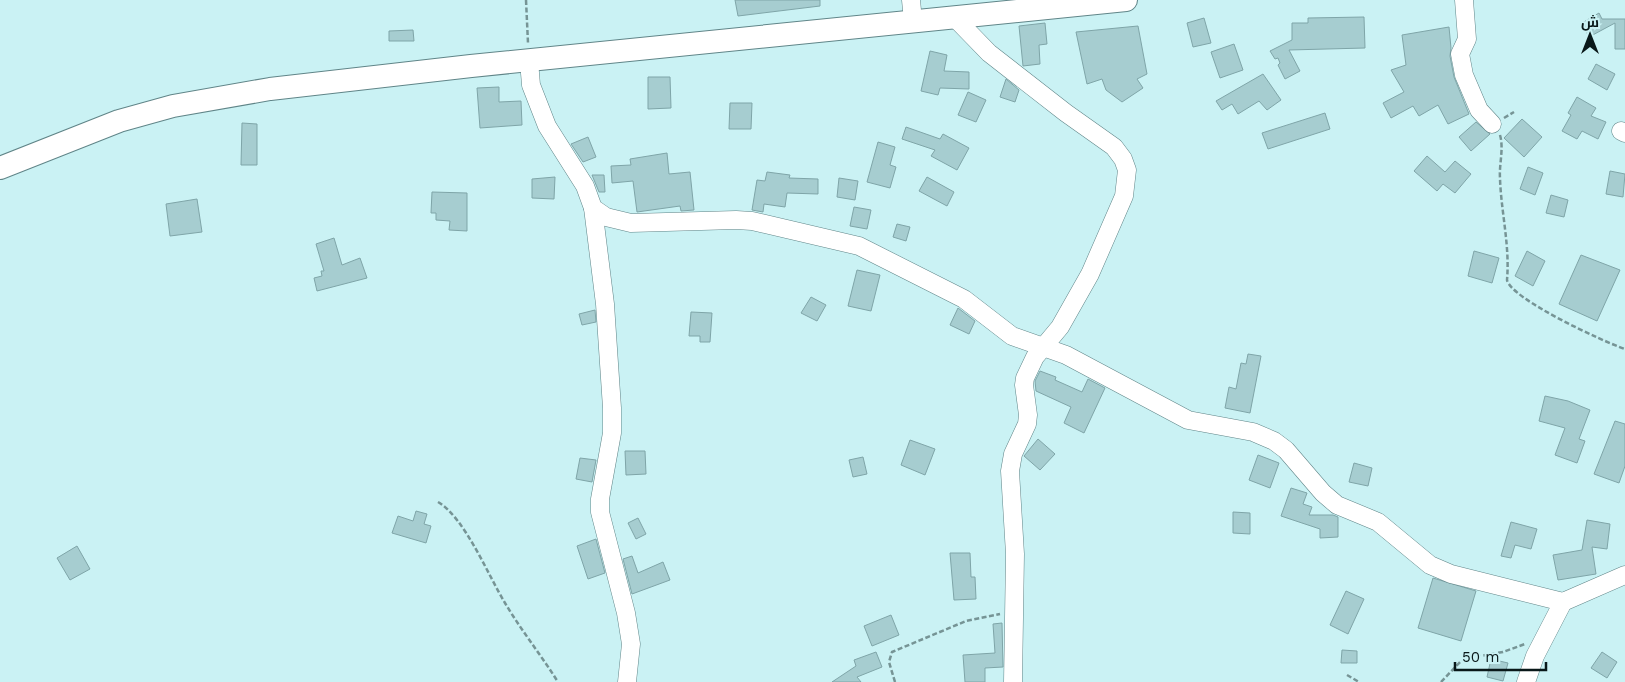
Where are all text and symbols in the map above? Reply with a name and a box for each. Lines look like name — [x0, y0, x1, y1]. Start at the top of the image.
north arrow — [1565, 10, 1615, 60]
text: ش — [1581, 14, 1599, 31]
scale bar — [1455, 640, 1546, 672]
text: 50 m — [1462, 648, 1499, 666]

